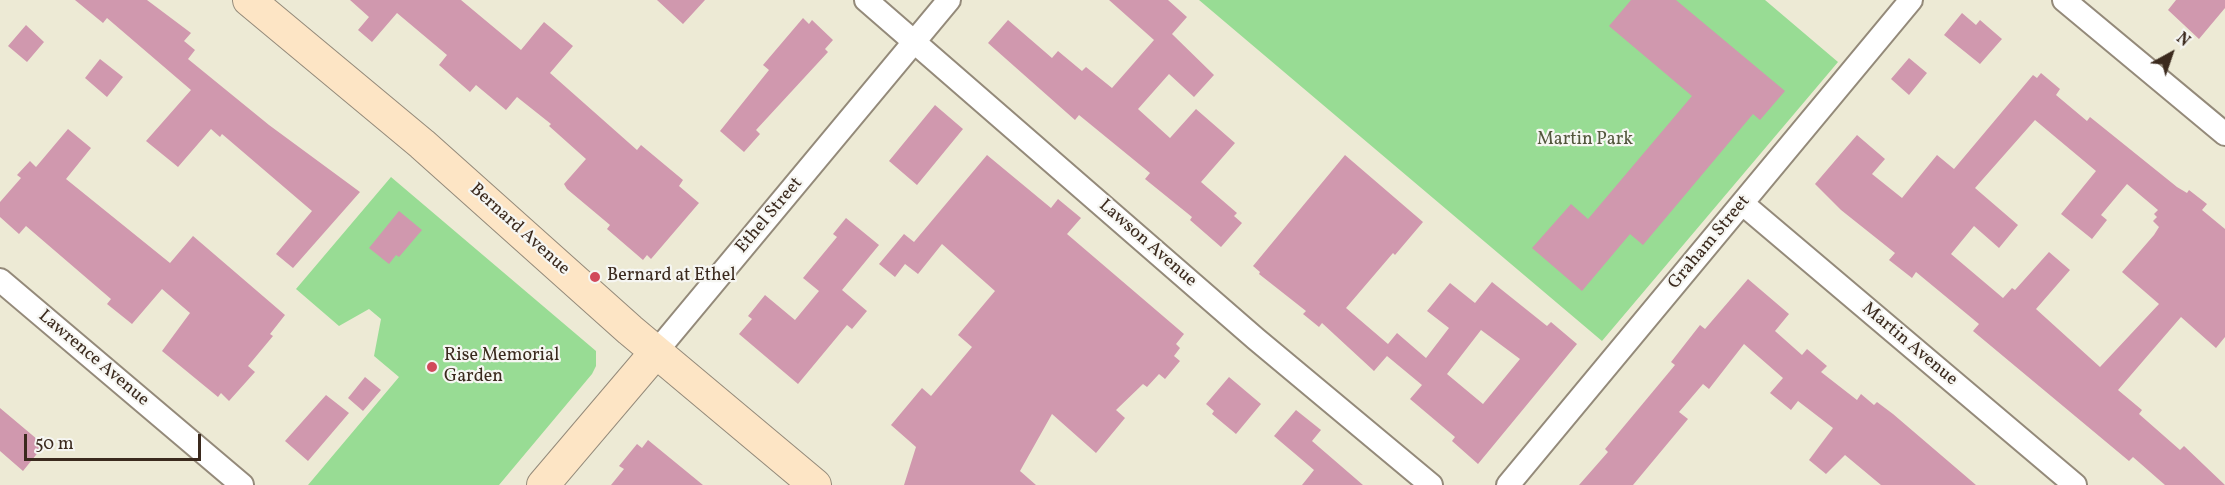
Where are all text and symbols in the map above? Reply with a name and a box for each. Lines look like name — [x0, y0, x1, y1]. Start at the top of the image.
north arrow — [2141, 24, 2201, 84]
text: N — [2171, 28, 2194, 52]
park label: Martin Park — [1537, 130, 1633, 152]
street label: Ethel Street — [732, 174, 808, 258]
street label: Bernard Avenue — [465, 179, 573, 281]
street label: Graham Street — [1664, 192, 1756, 294]
street label: Lawson Avenue — [1094, 196, 1200, 292]
place label: Bernard at Ethel — [607, 266, 736, 288]
marker: Bernard at Ethel — [588, 270, 602, 284]
street label: Martin Avenue — [1857, 299, 1961, 391]
street label: Lawrence Avenue — [33, 306, 153, 412]
place label: Rise Memorial Garden — [444, 346, 559, 388]
marker: Rise Memorial Garden — [425, 360, 439, 374]
scale bar — [27, 422, 204, 460]
text: 50 m — [35, 432, 74, 457]

